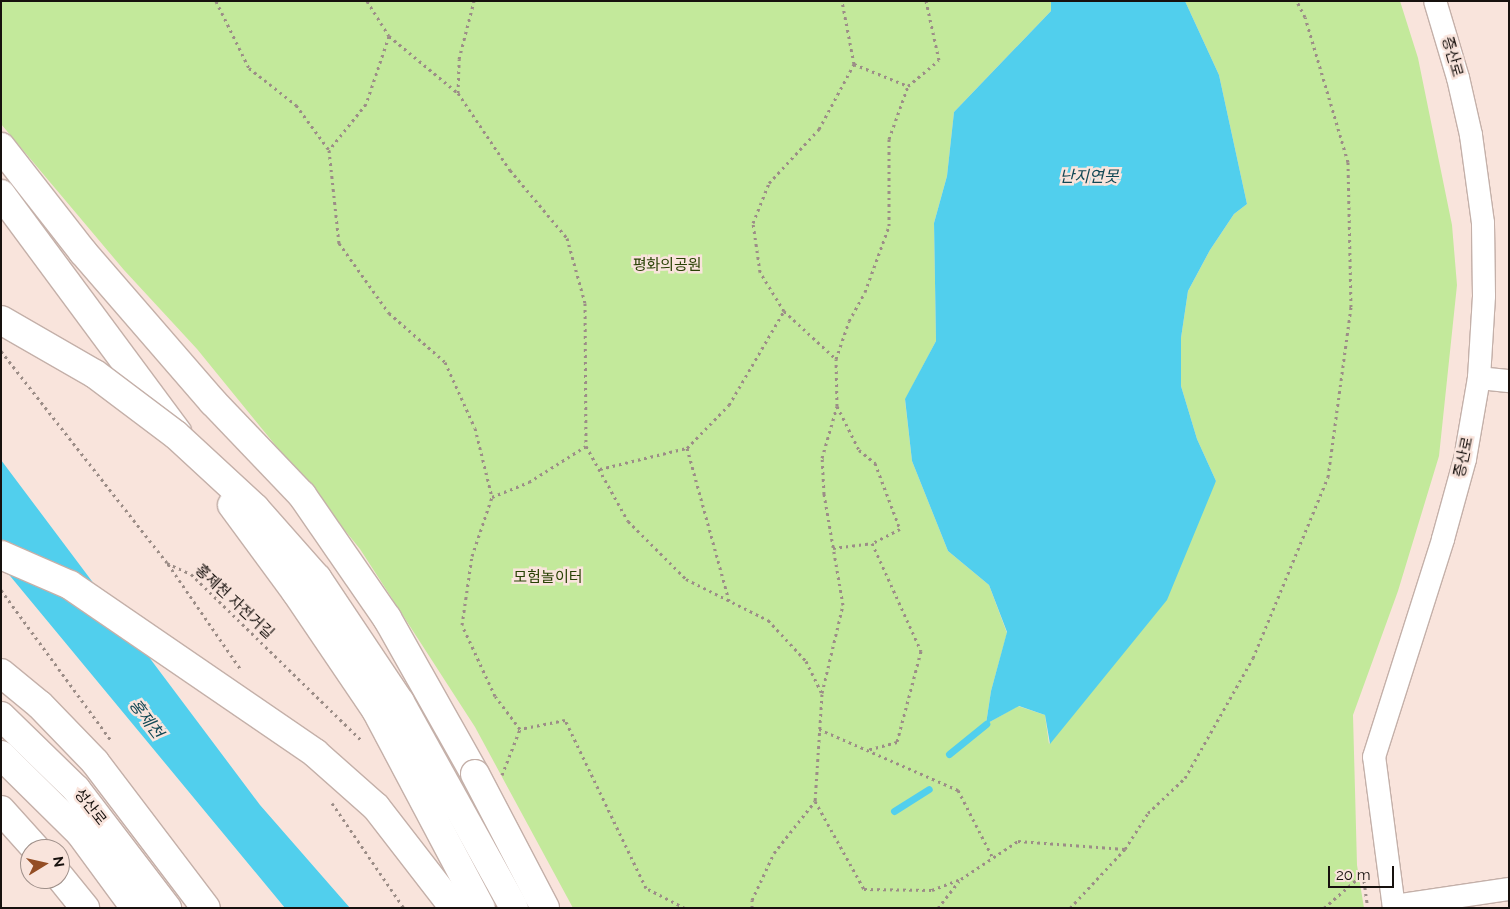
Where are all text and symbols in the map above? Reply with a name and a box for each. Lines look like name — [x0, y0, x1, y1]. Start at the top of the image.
street label: 증산로 — [1438, 35, 1466, 79]
water label: 난지연못 — [1060, 167, 1118, 187]
park label: 평화의공원 — [633, 257, 701, 275]
street label: 증산로 — [1451, 435, 1477, 479]
street label: 홍제천 자전거길 — [191, 561, 277, 643]
park label: 모험놀이터 — [514, 569, 582, 587]
water label: 홍제천 — [125, 696, 167, 742]
street label: 성산로 — [70, 785, 110, 829]
north arrow — [20, 839, 70, 889]
text: N — [50, 855, 68, 868]
scale bar — [1330, 856, 1396, 888]
text: 20 m — [1336, 866, 1371, 884]

